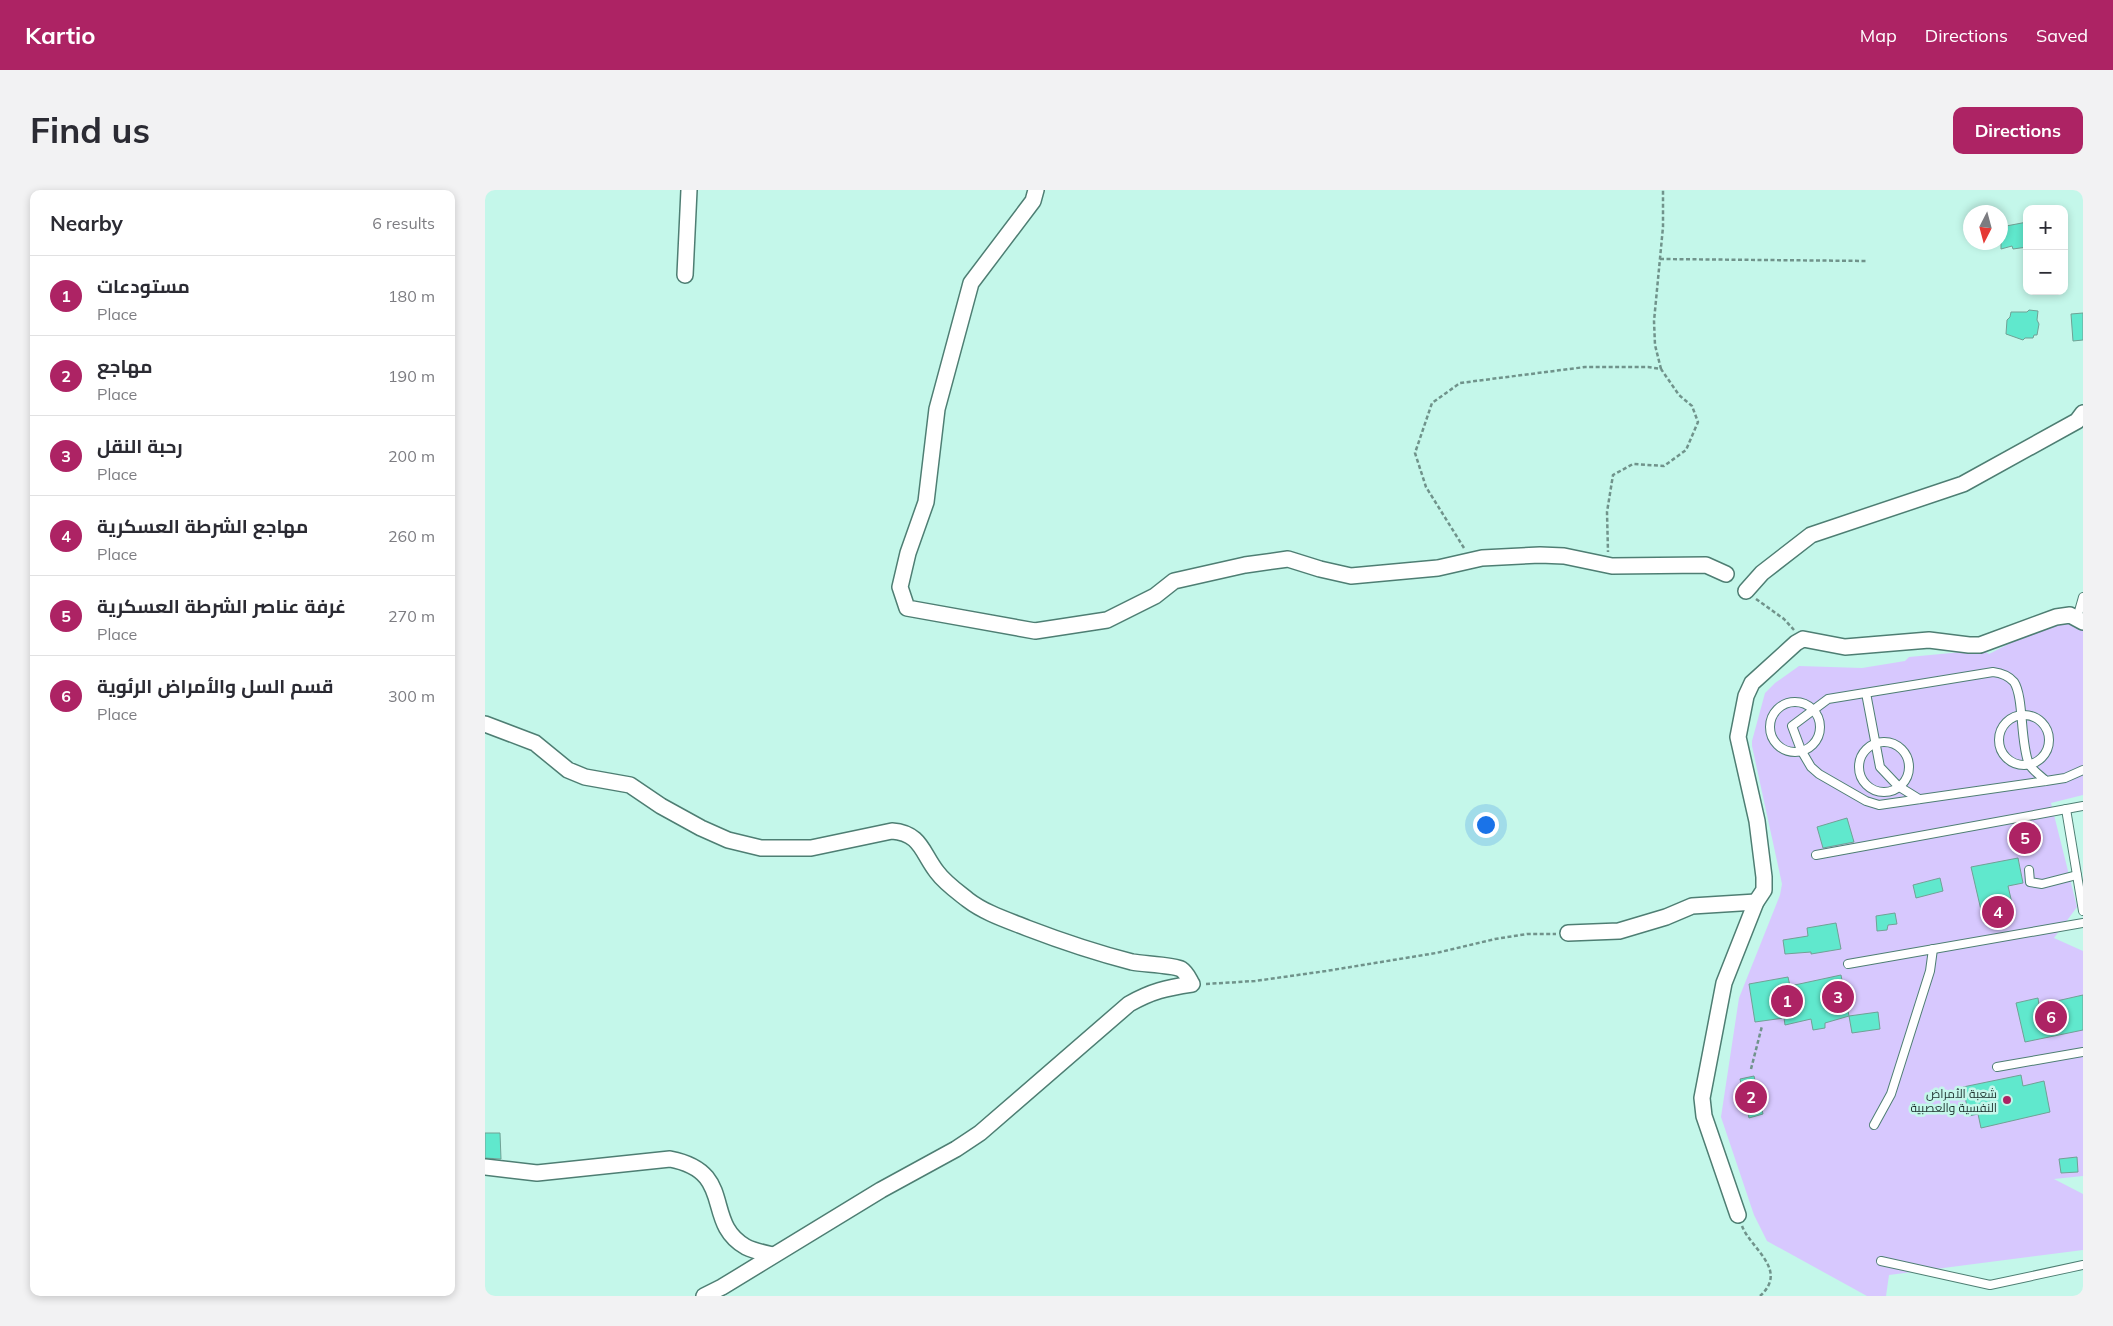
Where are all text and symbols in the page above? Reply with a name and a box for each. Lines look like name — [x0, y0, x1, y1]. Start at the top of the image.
text: Kartio — [25, 20, 96, 50]
text: Map — [1860, 24, 1897, 47]
text: Directions — [1925, 24, 2008, 47]
text: Saved — [2036, 24, 2088, 47]
button: Directions — [1953, 107, 2083, 154]
text: Find us — [30, 108, 150, 152]
north arrow — [1963, 205, 2008, 250]
map controls — [2023, 205, 2068, 295]
button: + — [2023, 205, 2068, 250]
text: Nearby — [50, 210, 123, 236]
text: 6 results — [372, 213, 435, 233]
button: − — [2023, 250, 2068, 295]
text: مستودعات — [97, 274, 190, 298]
text: 1 — [61, 286, 71, 306]
text: 180 m — [388, 286, 435, 306]
text: Place — [97, 304, 137, 324]
text: مهاجع — [97, 354, 153, 378]
text: 2 — [61, 366, 71, 386]
text: 190 m — [388, 366, 435, 386]
text: Place — [97, 384, 137, 404]
text: رحبة النقل — [97, 434, 183, 458]
text: 3 — [61, 446, 71, 466]
text: 200 m — [388, 446, 435, 466]
text: Place — [97, 464, 137, 484]
text: مهاجع الشرطة العسكرية — [97, 514, 308, 538]
text: 4 — [61, 526, 71, 546]
text: 260 m — [388, 526, 435, 546]
text: Place — [97, 544, 137, 564]
text: غرفة عناصر الشرطة العسكرية — [97, 594, 346, 618]
text: 5 — [61, 606, 71, 626]
text: 270 m — [388, 606, 435, 626]
text: Place — [97, 624, 137, 644]
text: قسم السل والأمراض الرئوية — [97, 674, 334, 698]
text: 6 — [61, 686, 71, 706]
text: 300 m — [388, 686, 435, 706]
text: Place — [97, 704, 137, 724]
your location — [1473, 812, 1499, 838]
pin: 5 — [2009, 819, 2041, 857]
pin: 4 — [1982, 893, 2014, 931]
pin: 3 — [1822, 978, 1854, 1016]
pin: 1 — [1771, 982, 1803, 1020]
pin: 6 — [2035, 998, 2067, 1036]
pin: 2 — [1735, 1078, 1767, 1116]
place label: شعبة الأمراض النفسية والعصبية — [1910, 1086, 1997, 1115]
marker: شعبة الأمراض النفسية والعصبية — [2001, 1094, 2013, 1106]

